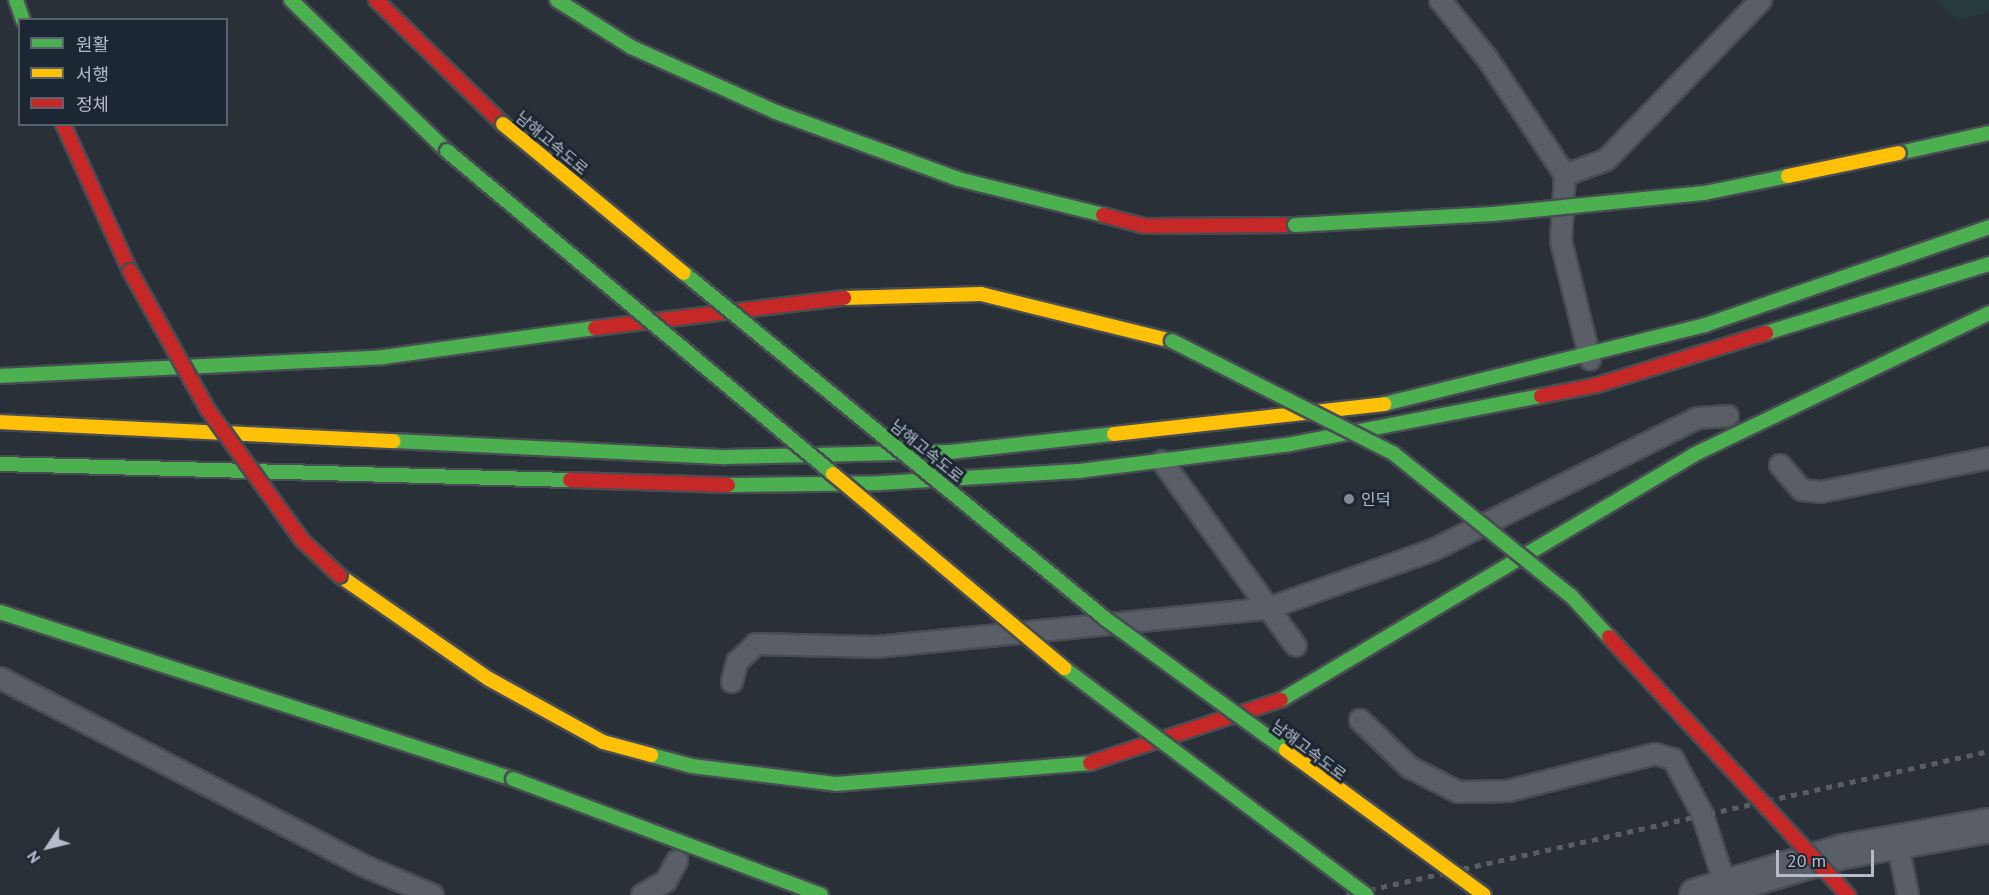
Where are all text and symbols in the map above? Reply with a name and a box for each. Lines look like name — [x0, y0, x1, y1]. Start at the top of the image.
legend — [18, 18, 228, 126]
text: 원활 — [76, 33, 109, 56]
text: 서행 — [76, 63, 109, 86]
text: 정체 — [76, 93, 109, 116]
street label: 남해고속도로 — [512, 107, 592, 179]
street label: 남해고속도로 — [887, 416, 967, 486]
place label: 인덕 — [1361, 489, 1390, 509]
marker: 인덕 — [1342, 492, 1356, 506]
street label: 남해고속도로 — [1268, 716, 1350, 784]
north arrow — [18, 817, 78, 877]
scale bar — [1779, 838, 1876, 876]
text: N — [22, 847, 44, 867]
text: 20 m — [1787, 849, 1826, 872]

